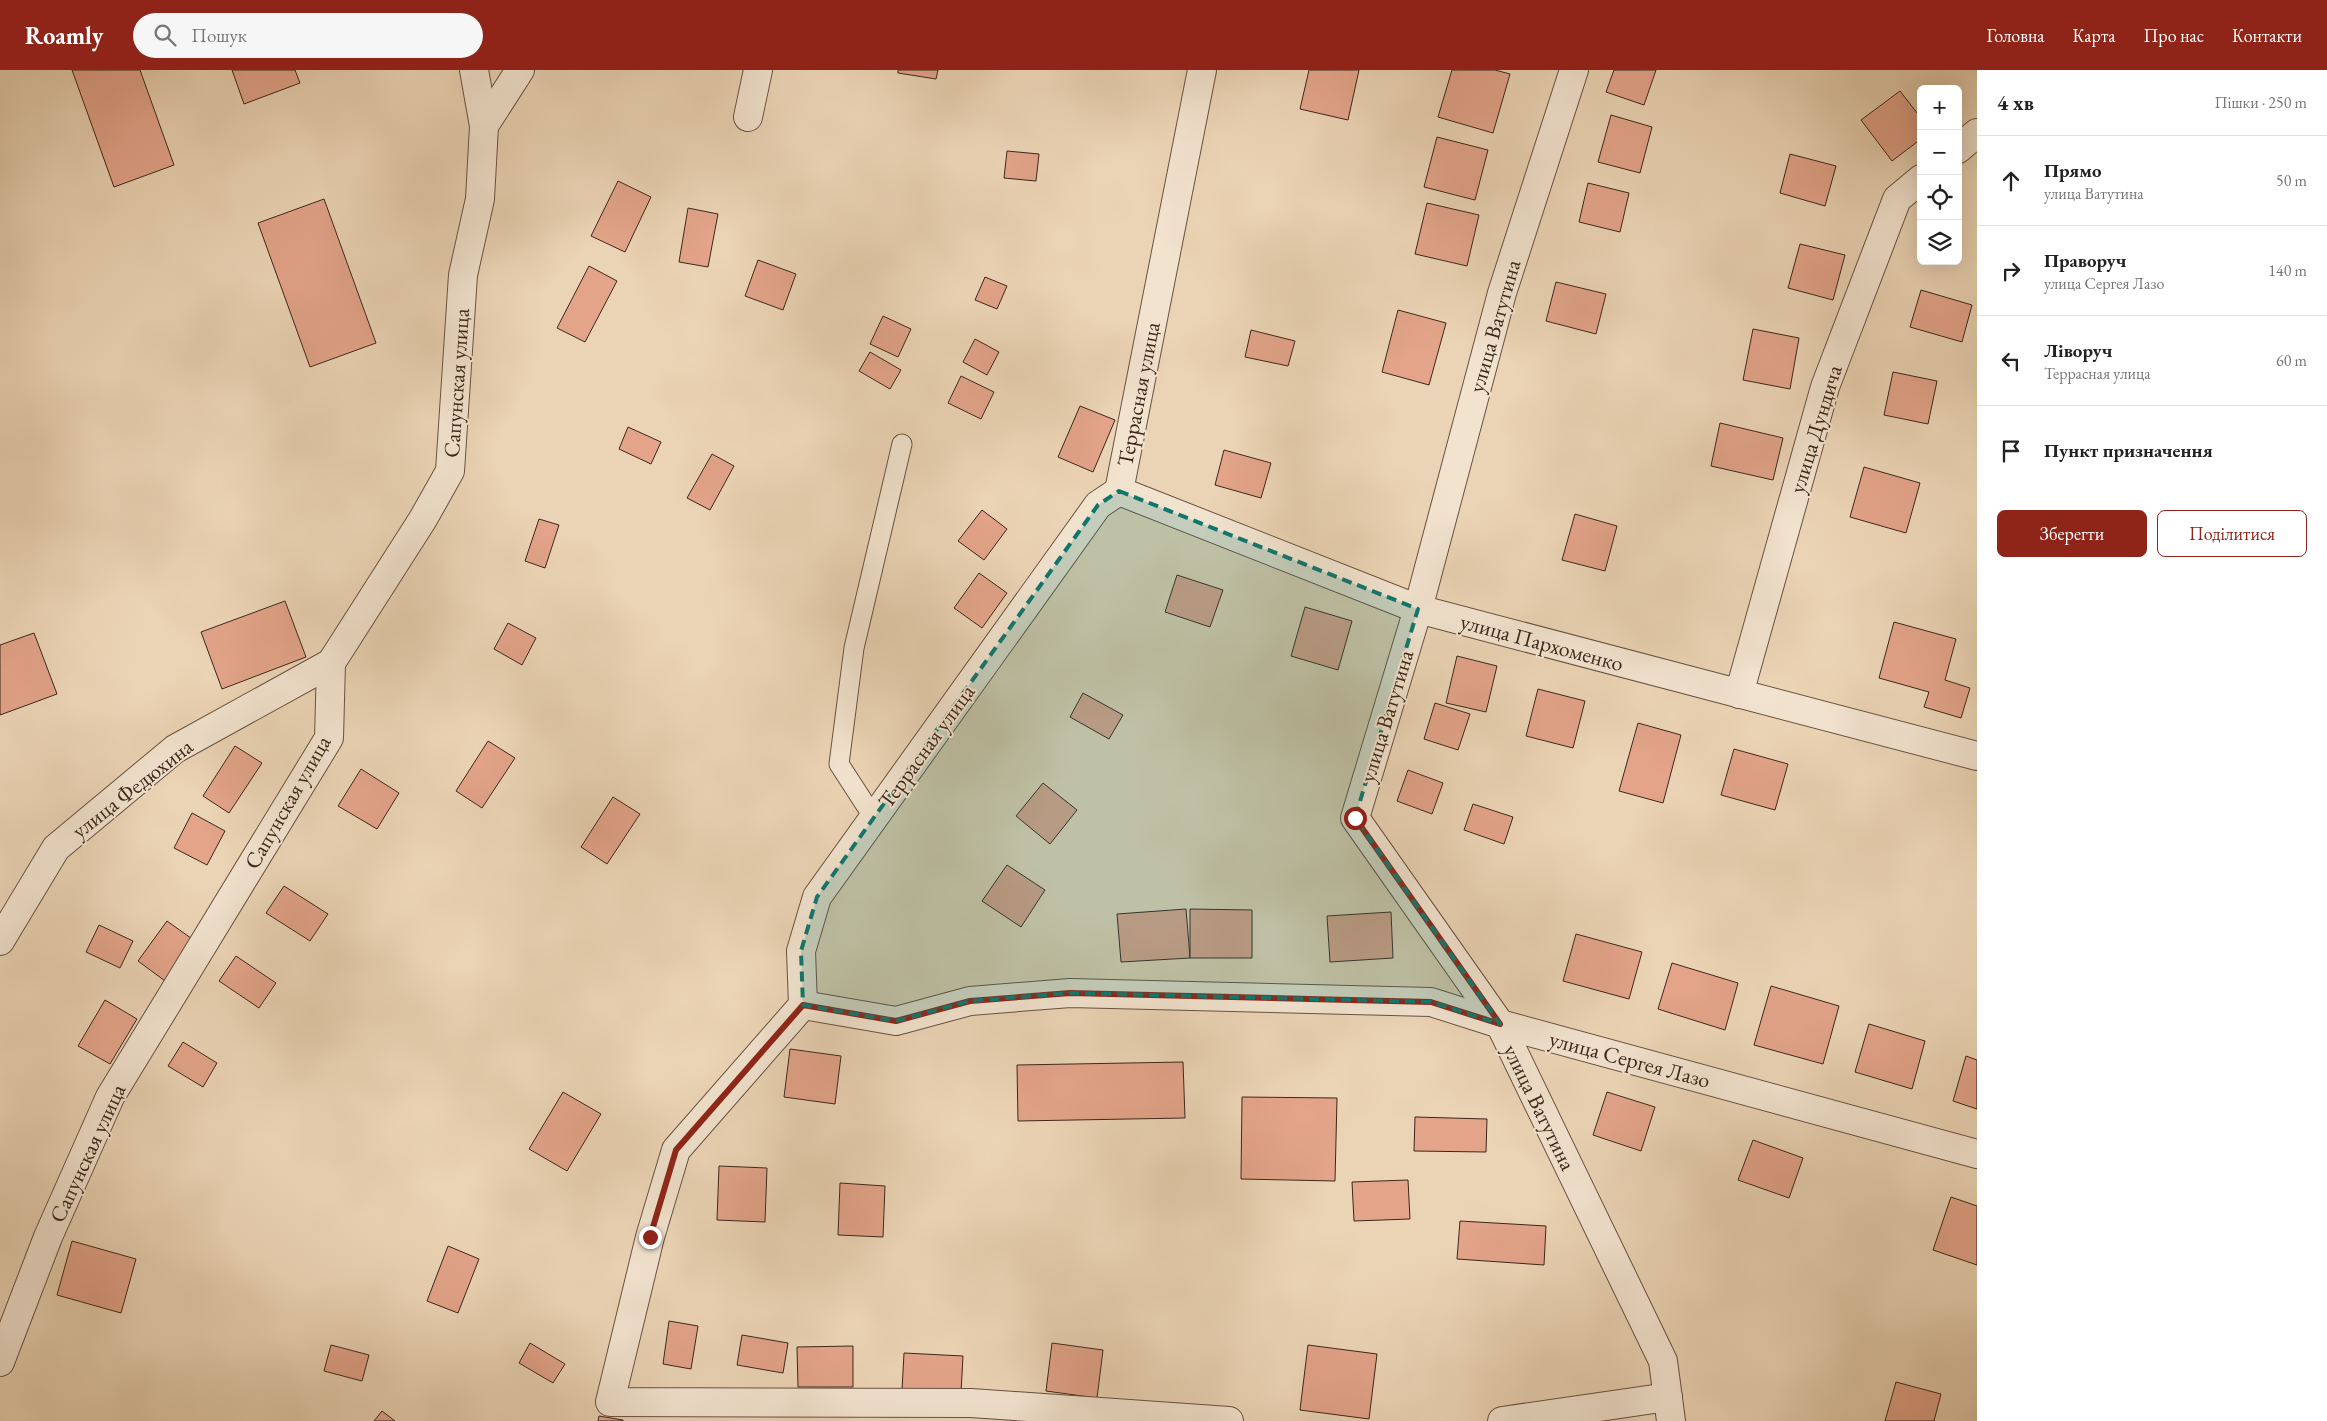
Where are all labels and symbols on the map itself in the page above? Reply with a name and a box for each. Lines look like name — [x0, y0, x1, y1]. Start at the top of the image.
street label: улица Ватутина — [1462, 256, 1527, 396]
street label: Сапунская улица — [437, 307, 476, 459]
street label: Террасная улица — [1110, 319, 1167, 469]
street label: улица Дундича — [1782, 361, 1849, 497]
street label: улица Пархоменко — [1457, 607, 1627, 678]
street label: улица Ватутина — [1353, 646, 1420, 786]
street label: Террасная улица — [872, 678, 981, 814]
street label: Сапунская улица — [237, 730, 338, 874]
street label: улица Федюхина — [66, 732, 199, 845]
route start — [1344, 807, 1367, 830]
street label: улица Сергея Лазо — [1546, 1024, 1714, 1095]
street label: улица Ватутина — [1496, 1039, 1583, 1175]
street label: Сапунская улица — [43, 1079, 132, 1227]
route end — [639, 1226, 662, 1249]

